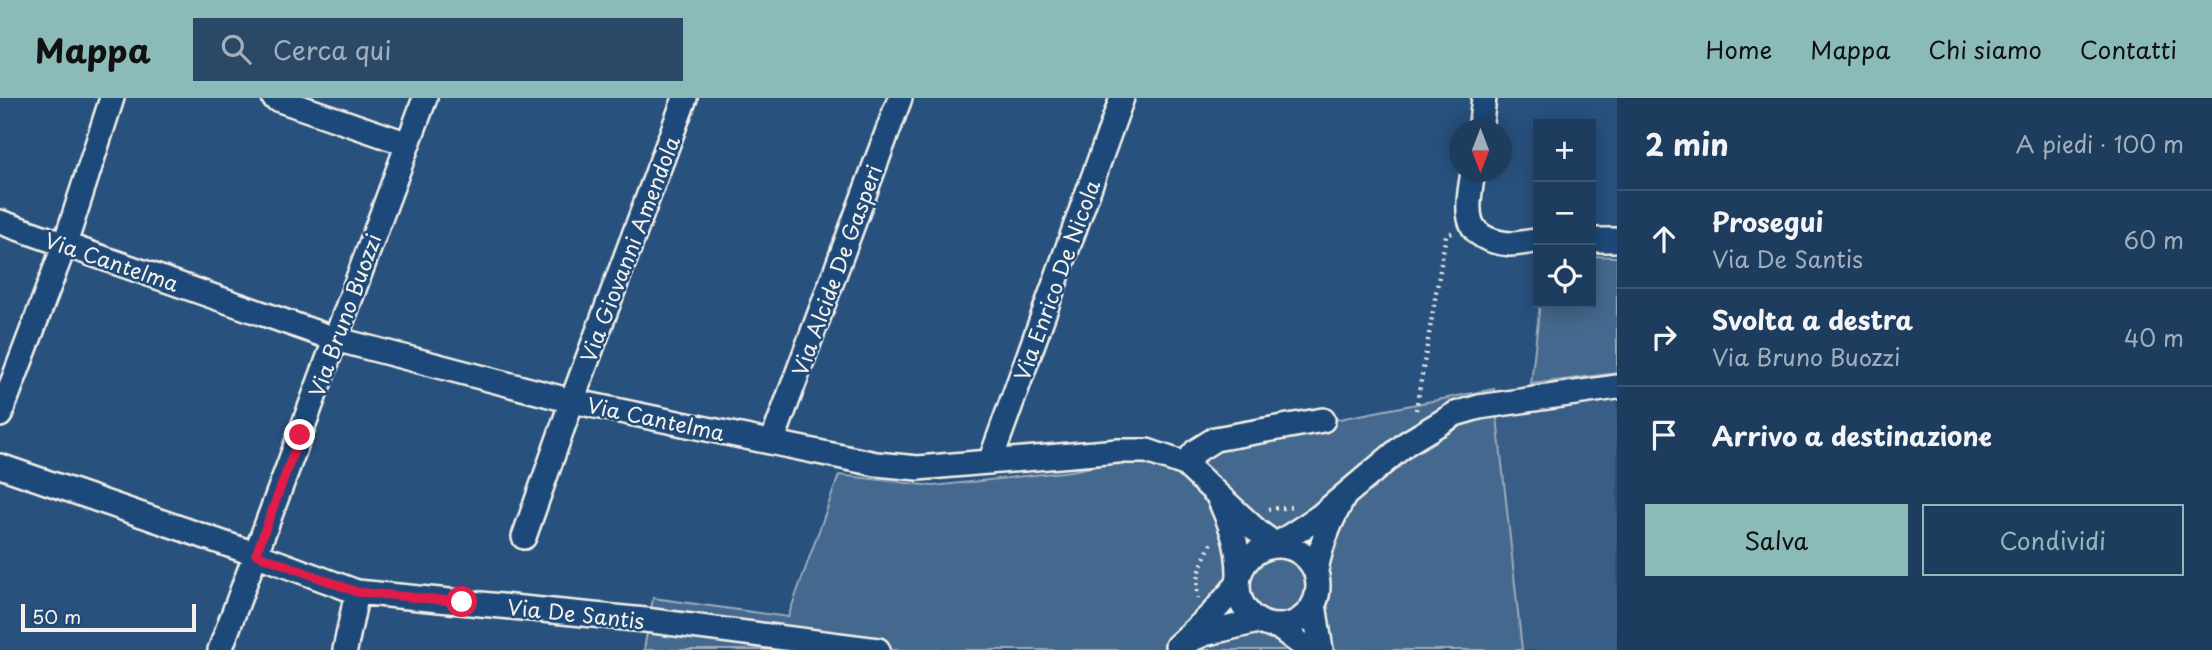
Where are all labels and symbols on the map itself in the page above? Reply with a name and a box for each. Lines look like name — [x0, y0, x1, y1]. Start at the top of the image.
north arrow — [1449, 119, 1512, 182]
street label: Via Giovanni Amendola — [571, 131, 687, 367]
street label: Via Alcide De Gasperi — [783, 160, 889, 380]
street label: Via Enrico De Nicola — [1005, 175, 1107, 385]
street label: Via Cantelma — [41, 223, 183, 299]
street label: Via Bruno Buozzi — [300, 229, 388, 401]
street label: Via Cantelma — [584, 388, 728, 448]
route end — [284, 419, 315, 450]
route start — [446, 586, 477, 617]
street label: Via De Santis — [506, 590, 646, 636]
scale bar — [21, 601, 196, 633]

